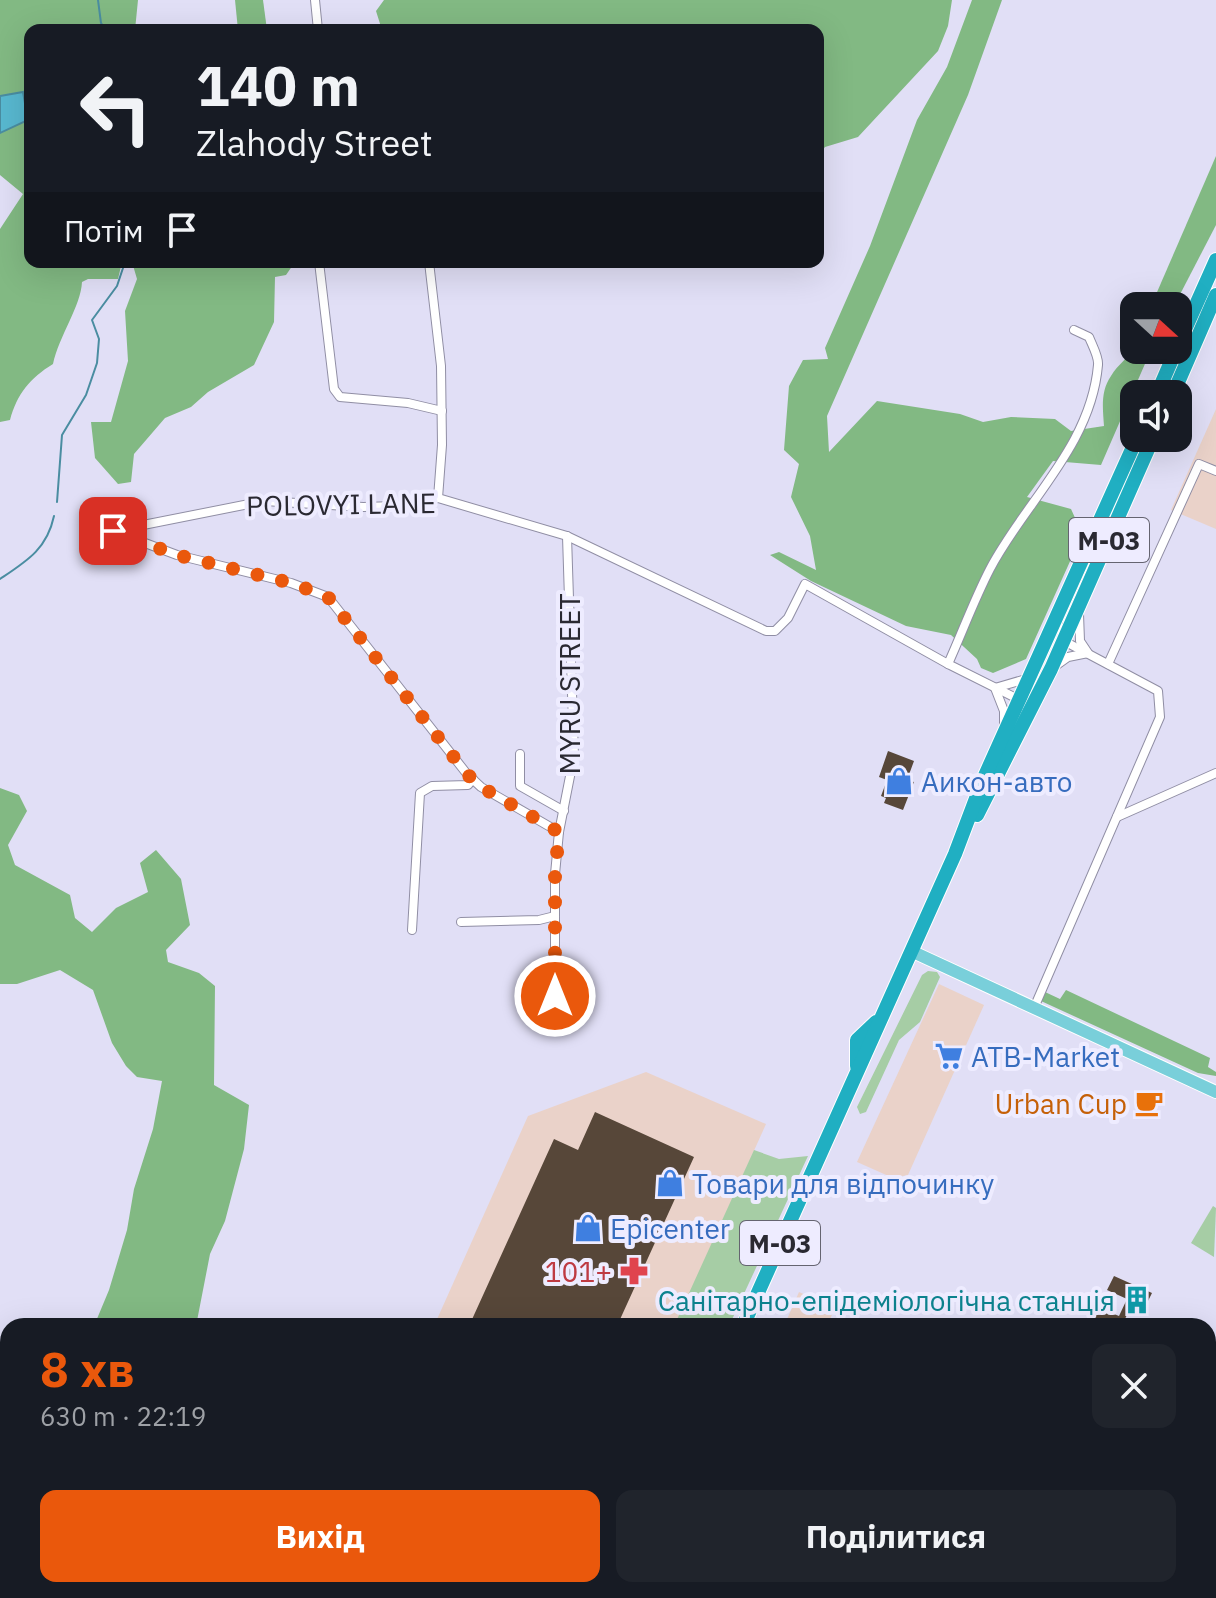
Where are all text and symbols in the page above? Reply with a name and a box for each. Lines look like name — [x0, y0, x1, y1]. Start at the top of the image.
text: 140 m — [196, 49, 360, 121]
icon: left — [64, 56, 168, 160]
text: Zlahody Street — [196, 119, 433, 166]
icon: arrive — [160, 208, 204, 252]
text: Потім — [64, 211, 144, 250]
north arrow — [1120, 292, 1192, 364]
map controls — [1120, 292, 1192, 452]
button: sound — [1120, 380, 1192, 452]
street label: POLOVYI LANE — [246, 484, 436, 524]
pin — [79, 497, 147, 565]
icon: arrive — [91, 509, 135, 553]
road number: М-03 — [1069, 518, 1149, 562]
street label: MYRU STREET — [551, 593, 588, 775]
place label: Аикон-авто — [921, 763, 1072, 800]
shop icon: Аикон-авто — [884, 766, 914, 796]
position arrow — [513, 954, 597, 1038]
place label: ATB-Market — [971, 1038, 1120, 1075]
supermarket icon: ATB-Market — [934, 1041, 964, 1071]
place label: Urban Cup — [995, 1085, 1127, 1122]
cafe icon: Urban Cup — [1134, 1088, 1164, 1118]
place label: Товари для відпочинку — [692, 1165, 994, 1202]
shop icon: Товари для відпочинку — [655, 1168, 685, 1198]
place label: Epicenter — [610, 1210, 730, 1247]
shop icon: Epicenter — [573, 1213, 603, 1243]
road number: М-03 — [740, 1221, 820, 1265]
place label: 101+ — [545, 1253, 612, 1290]
pharmacy icon: 101+ — [619, 1256, 649, 1286]
place label: Санітарно-епідеміологічна станція — [658, 1282, 1115, 1319]
building icon: Санітарно-епідеміологічна станція — [1122, 1285, 1152, 1315]
text: 8 хв — [40, 1338, 135, 1400]
button: close — [1092, 1344, 1176, 1428]
text: 630 m · 22:19 — [40, 1399, 206, 1433]
button: Вихід — [40, 1490, 600, 1582]
button: Поділитися — [616, 1490, 1176, 1582]

